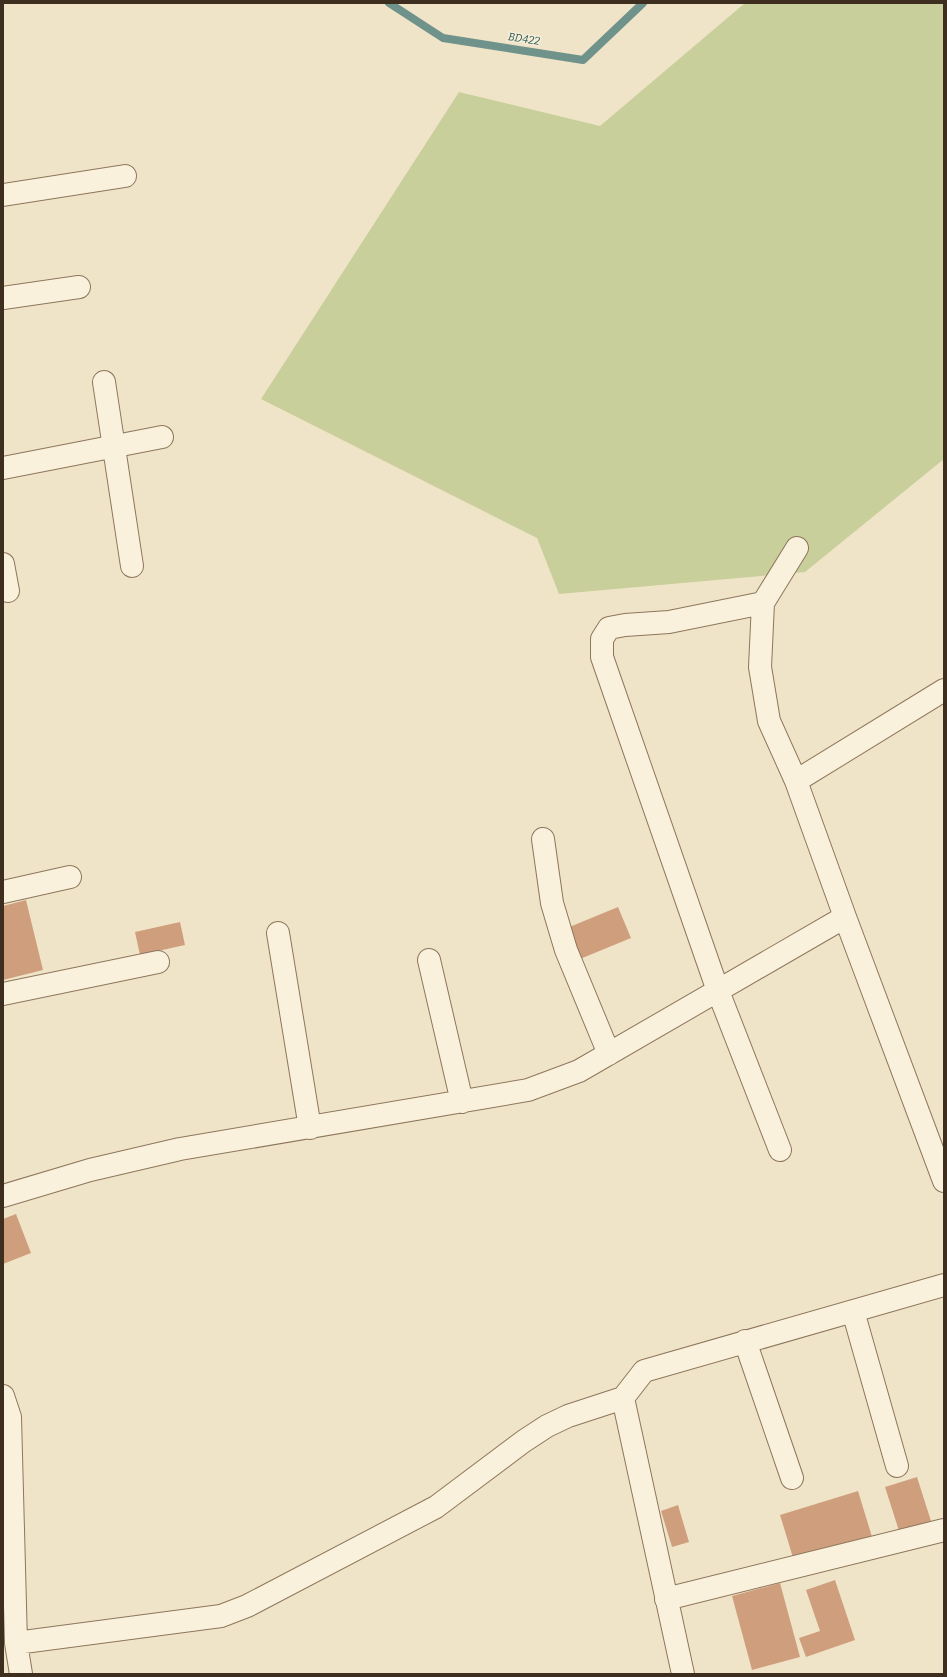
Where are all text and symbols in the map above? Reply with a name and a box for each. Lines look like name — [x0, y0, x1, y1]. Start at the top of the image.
water label: BD422 — [507, 30, 541, 48]

